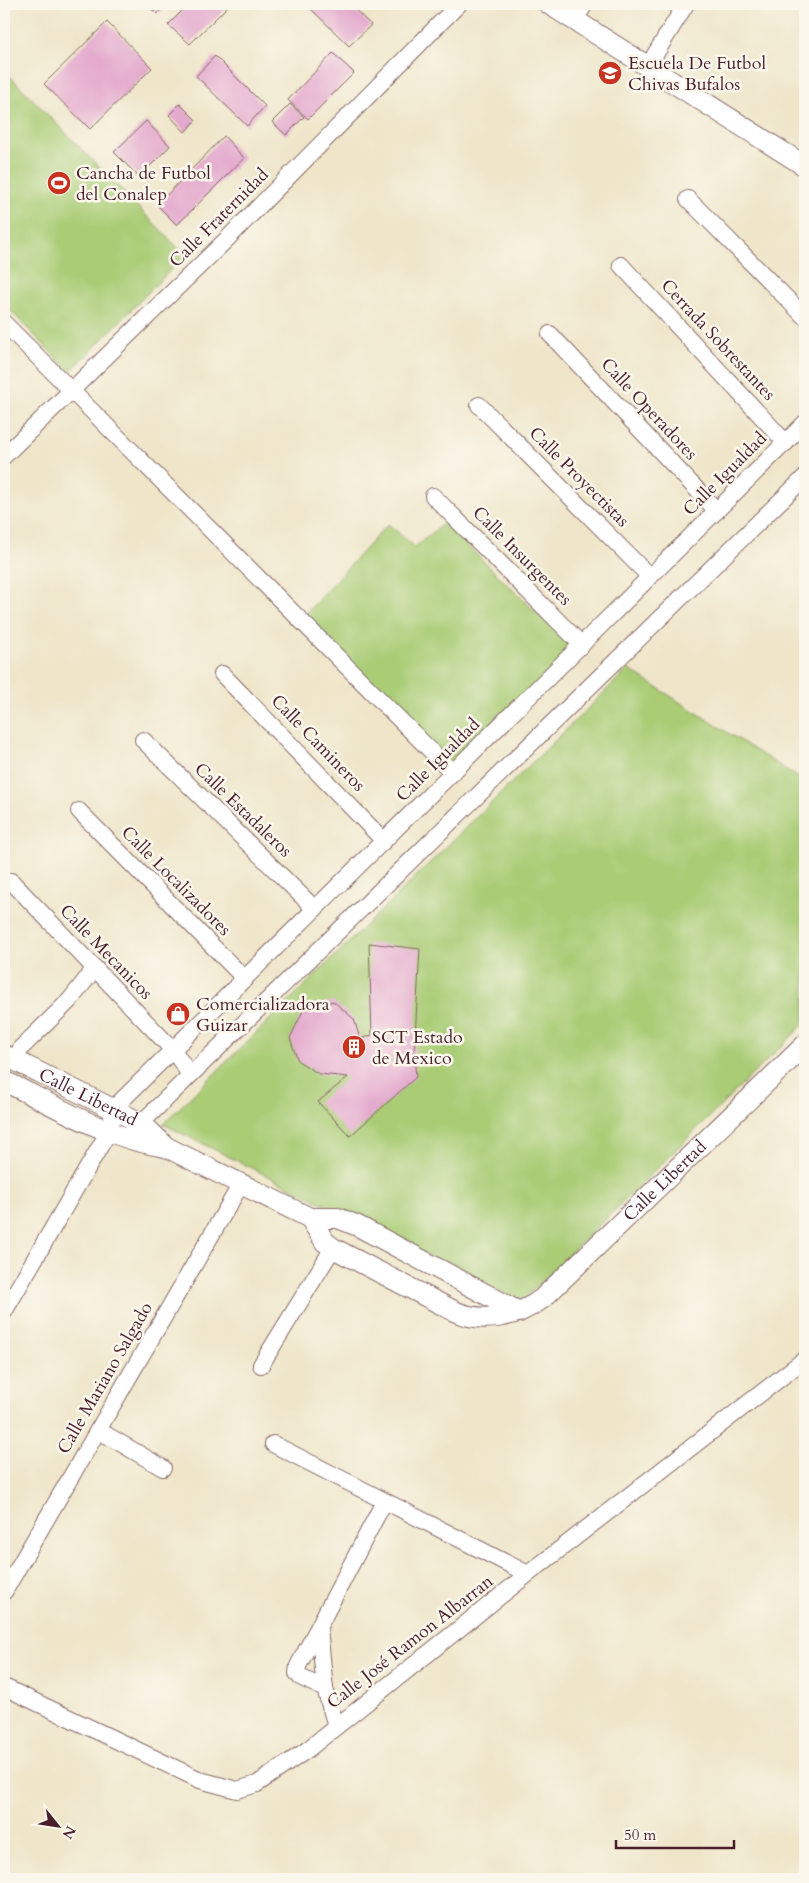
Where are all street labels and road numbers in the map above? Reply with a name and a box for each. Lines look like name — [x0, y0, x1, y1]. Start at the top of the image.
street label: Calle Fraternidad — [164, 163, 274, 273]
street label: Cerrada Sobrestantes — [655, 274, 781, 406]
street label: Calle Operadores — [595, 352, 703, 466]
street label: Calle Proyectistas — [523, 421, 635, 533]
street label: Calle Igualdad — [678, 426, 773, 521]
street label: Calle Insurgentes — [467, 501, 577, 611]
street label: Calle Camineros — [265, 689, 371, 797]
street label: Calle Igualdad — [391, 712, 486, 807]
street label: Calle Estadaleros — [189, 757, 297, 863]
street label: Calle Localizadores — [116, 821, 236, 941]
street label: Calle Mecanicos — [54, 899, 158, 1005]
street label: Calle Libertad — [35, 1062, 142, 1132]
street label: Calle Libertad — [617, 1134, 712, 1227]
street label: Calle Mariano Salgado — [51, 1297, 159, 1458]
street label: Calle José Ramon Albarran — [322, 1569, 499, 1715]

